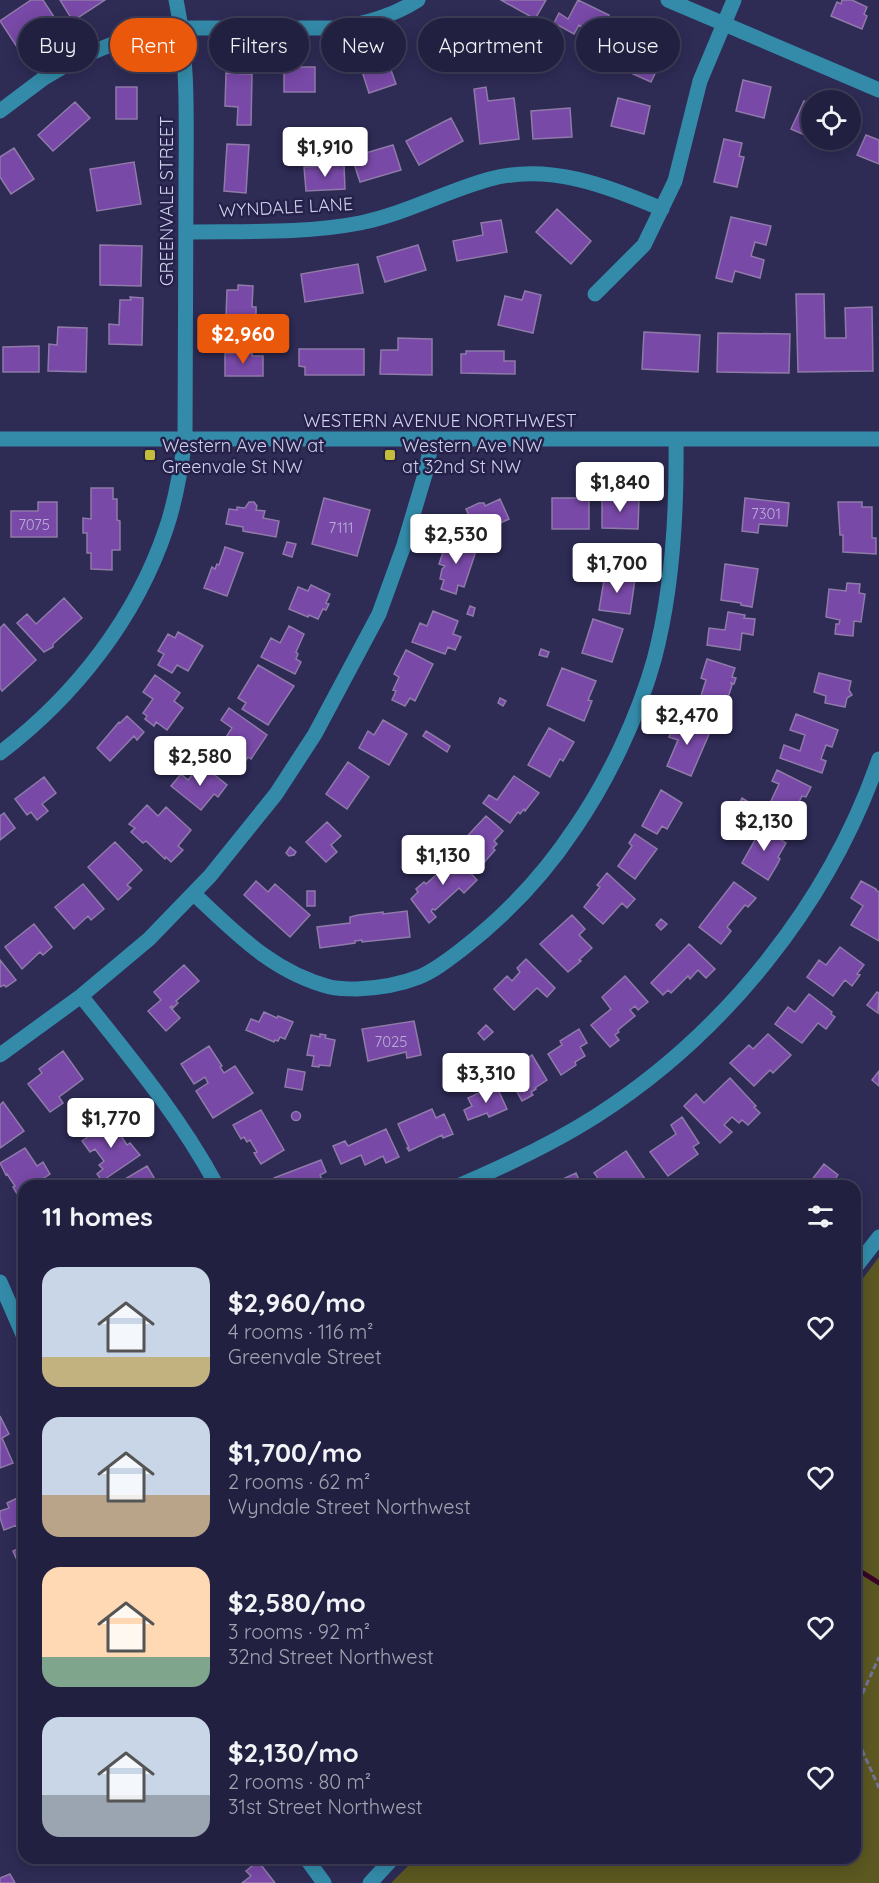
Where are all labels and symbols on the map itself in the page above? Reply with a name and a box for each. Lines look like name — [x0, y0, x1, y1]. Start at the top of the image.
street label: GREENVALE STREET — [155, 116, 178, 286]
pin: $1,910 — [276, 127, 374, 178]
street label: WYNDALE LANE — [218, 192, 354, 222]
pin: $2,960 — [194, 314, 292, 365]
street label: WESTERN AVENUE NORTHWEST — [303, 409, 577, 432]
place label: Western Ave NW at Greenvale St NW — [162, 434, 324, 478]
place label: Western Ave NW at 32nd St NW — [402, 434, 542, 478]
marker: Western Ave NW at Greenvale St NW — [143, 448, 157, 462]
marker: Western Ave NW at 32nd St NW — [383, 448, 397, 462]
pin: $1,840 — [571, 462, 669, 513]
house number: 7301 — [751, 504, 781, 523]
pin: $2,530 — [407, 514, 505, 565]
house number: 7075 — [18, 515, 50, 534]
house number: 7111 — [328, 518, 354, 537]
pin: $1,700 — [568, 543, 666, 594]
pin: $2,470 — [638, 695, 736, 746]
pin: $2,580 — [151, 736, 249, 787]
pin: $2,130 — [715, 801, 813, 852]
pin: $1,130 — [394, 835, 492, 886]
house number: 7025 — [374, 1032, 408, 1051]
pin: $3,310 — [437, 1053, 535, 1104]
pin: $1,770 — [62, 1098, 160, 1149]

